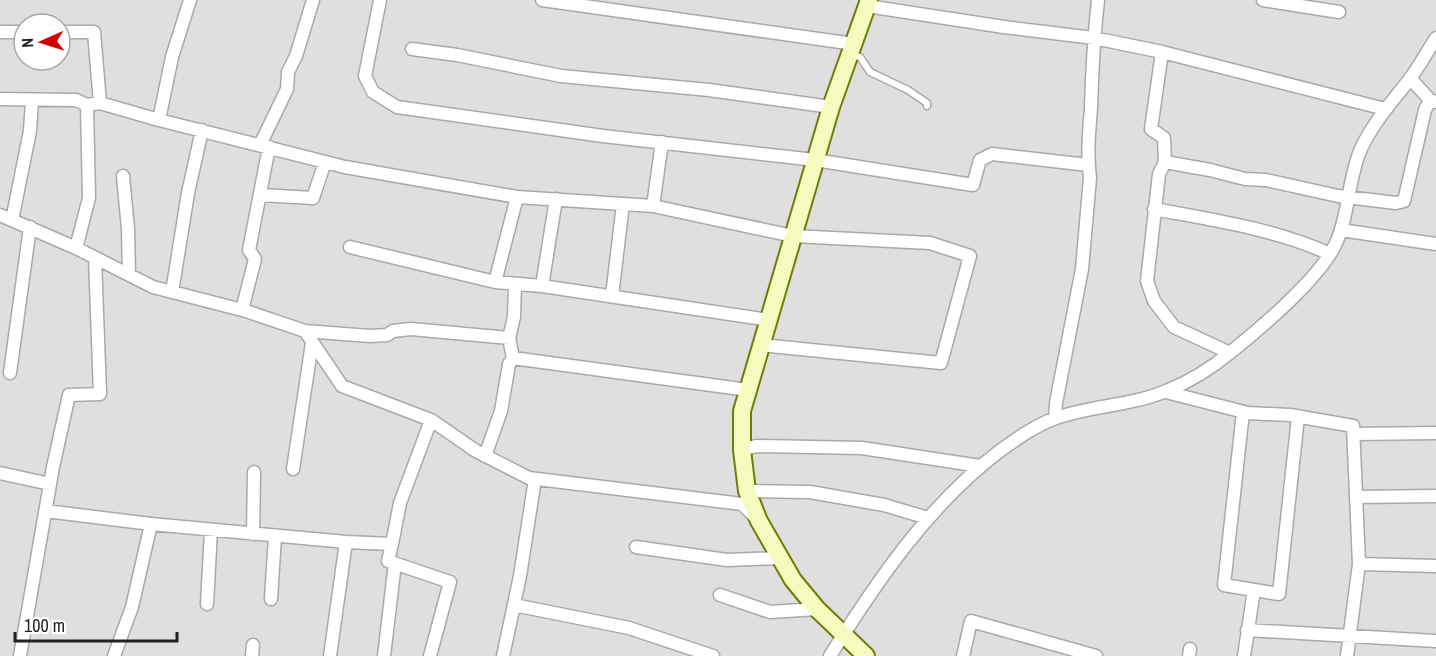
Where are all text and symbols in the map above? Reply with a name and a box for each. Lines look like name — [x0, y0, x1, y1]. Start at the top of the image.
north arrow — [12, 12, 72, 72]
text: N — [16, 37, 38, 48]
scale bar — [15, 605, 177, 643]
text: 100 m — [24, 613, 65, 638]

